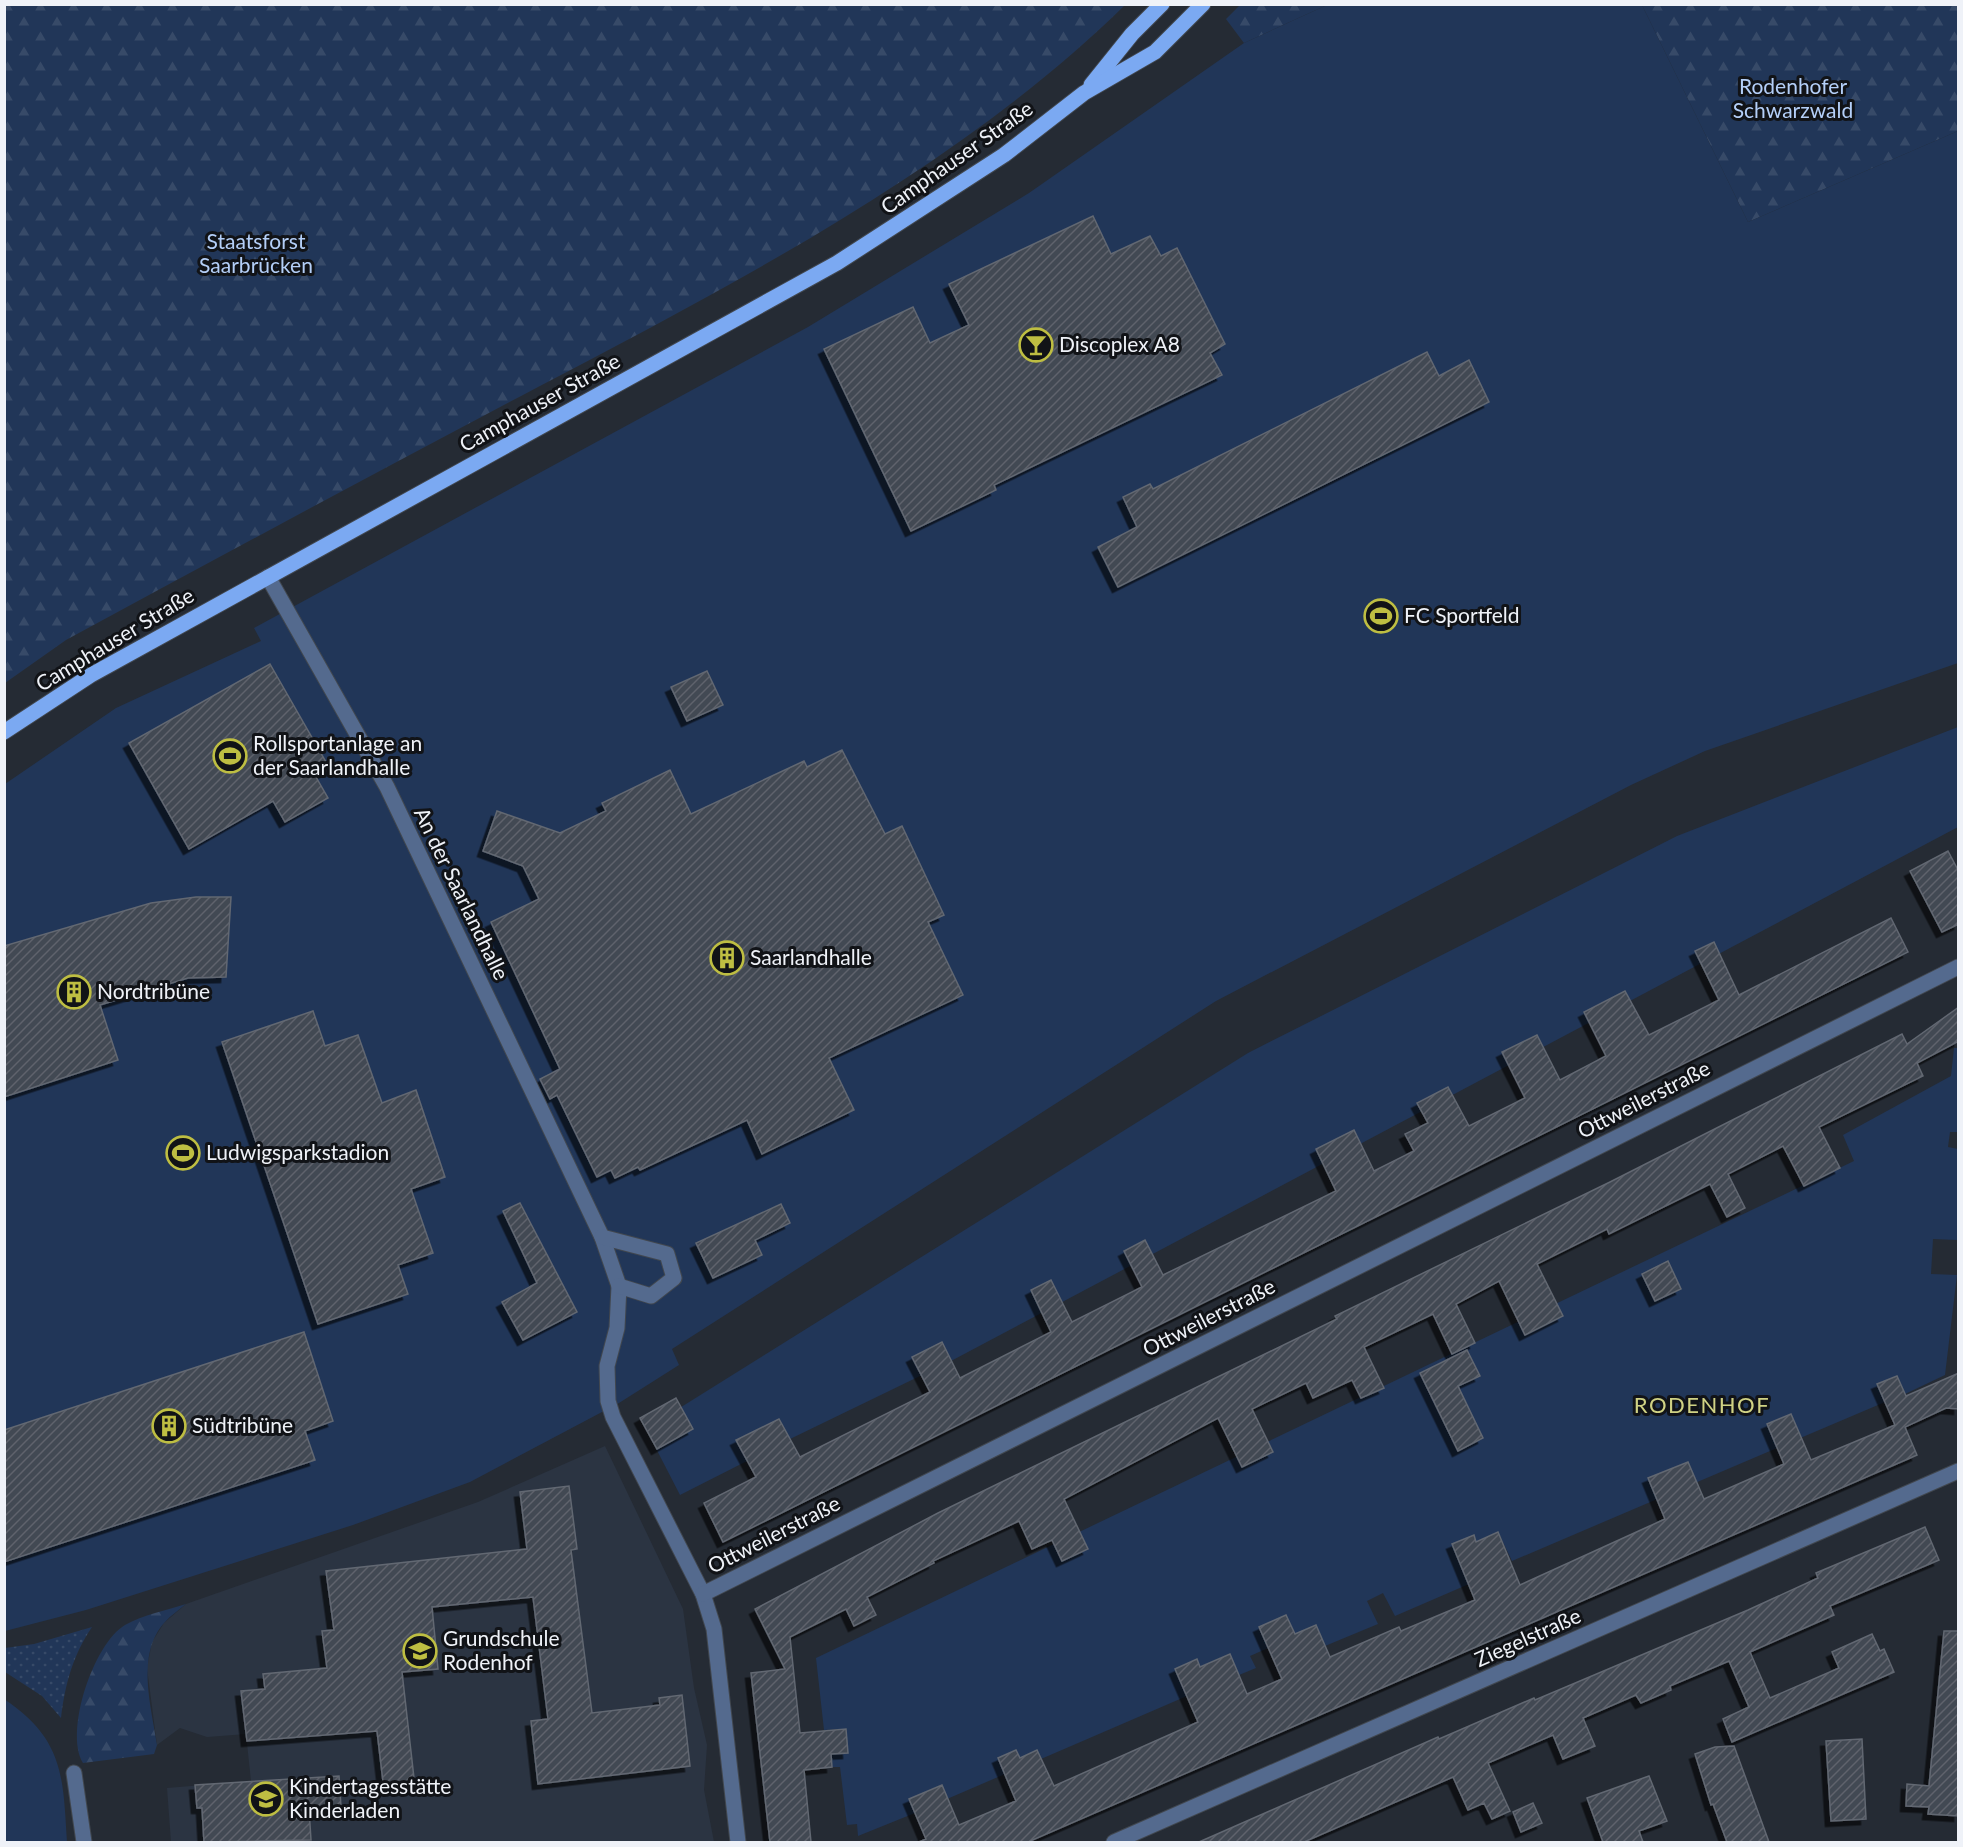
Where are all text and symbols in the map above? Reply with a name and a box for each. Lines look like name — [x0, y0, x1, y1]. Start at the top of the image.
park label: Rodenhofer Schwarzwald — [1733, 73, 1853, 122]
street label: Camphauser Straße — [875, 95, 1037, 219]
park label: Staatsforst Saarbrücken — [199, 228, 313, 277]
bar icon: Discoplex A8 — [1018, 327, 1054, 363]
place label: Discoplex A8 — [1059, 331, 1180, 356]
street label: Camphauser Straße — [455, 347, 624, 456]
street label: Camphauser Straße — [31, 582, 198, 696]
sports icon: FC Sportfeld — [1363, 598, 1399, 634]
place label: FC Sportfeld — [1404, 602, 1520, 627]
place label: Rollsportanlage an der Saarlandhalle — [253, 730, 422, 779]
sports icon: Rollsportanlage an der Saarlandhalle — [212, 738, 248, 774]
street label: An der Saarlandhalle — [410, 803, 515, 984]
building icon: Saarlandhalle — [709, 940, 745, 976]
place label: Saarlandhalle — [750, 944, 872, 969]
building icon: Nordtribüne — [56, 974, 92, 1010]
place label: Nordtribüne — [97, 978, 210, 1003]
street label: Ottweilerstraße — [1573, 1055, 1714, 1143]
sports icon: Ludwigsparkstadion — [165, 1135, 201, 1171]
place label: Ludwigsparkstadion — [206, 1139, 389, 1164]
street label: Ottweilerstraße — [1138, 1273, 1279, 1361]
district label: RODENHOF — [1634, 1391, 1770, 1418]
building icon: Südtribüne — [151, 1408, 187, 1444]
place label: Südtribüne — [192, 1412, 293, 1437]
street label: Ottweilerstraße — [703, 1490, 844, 1578]
street label: Ziegelstraße — [1471, 1602, 1584, 1671]
place label: Grundschule Rodenhof — [443, 1625, 560, 1674]
school or university icon: Grundschule Rodenhof — [402, 1633, 438, 1669]
place label: Kindertagesstätte Kinderladen — [289, 1773, 451, 1822]
school or university icon: Kindertagesstätte Kinderladen — [248, 1781, 284, 1817]

